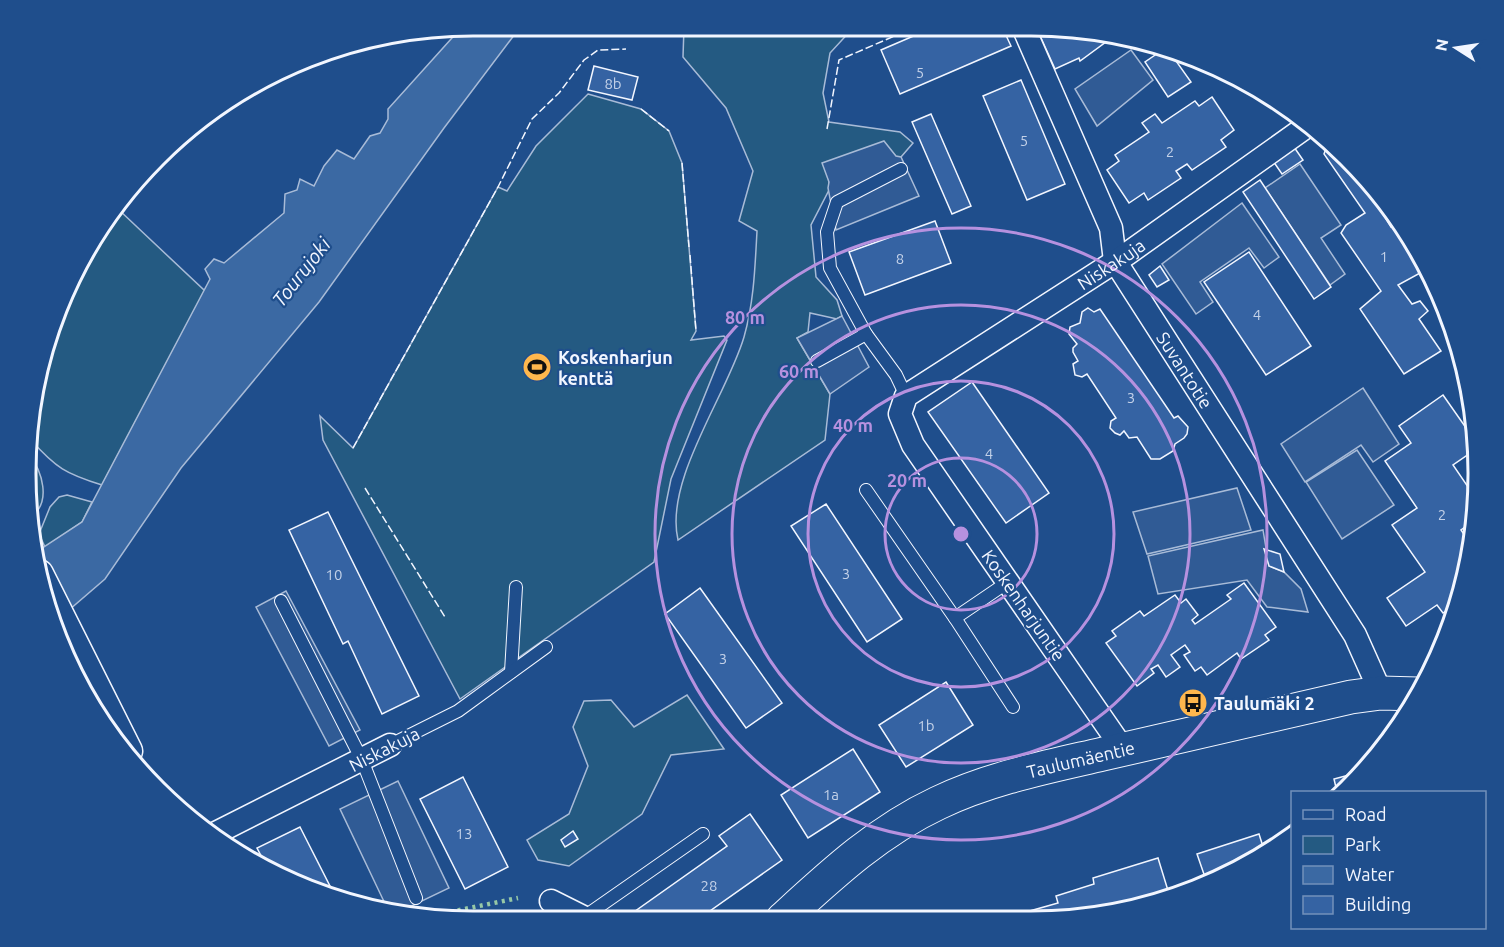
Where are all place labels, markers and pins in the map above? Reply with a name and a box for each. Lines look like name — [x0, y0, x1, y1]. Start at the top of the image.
place label: Koskenharjun kenttä — [558, 347, 673, 388]
sports icon: Koskenharjun kenttä — [521, 351, 553, 383]
centre of rings — [951, 524, 971, 544]
bus stop icon: Taulumäki 2 — [1177, 687, 1209, 719]
place label: Taulumäki 2 — [1214, 693, 1315, 713]

